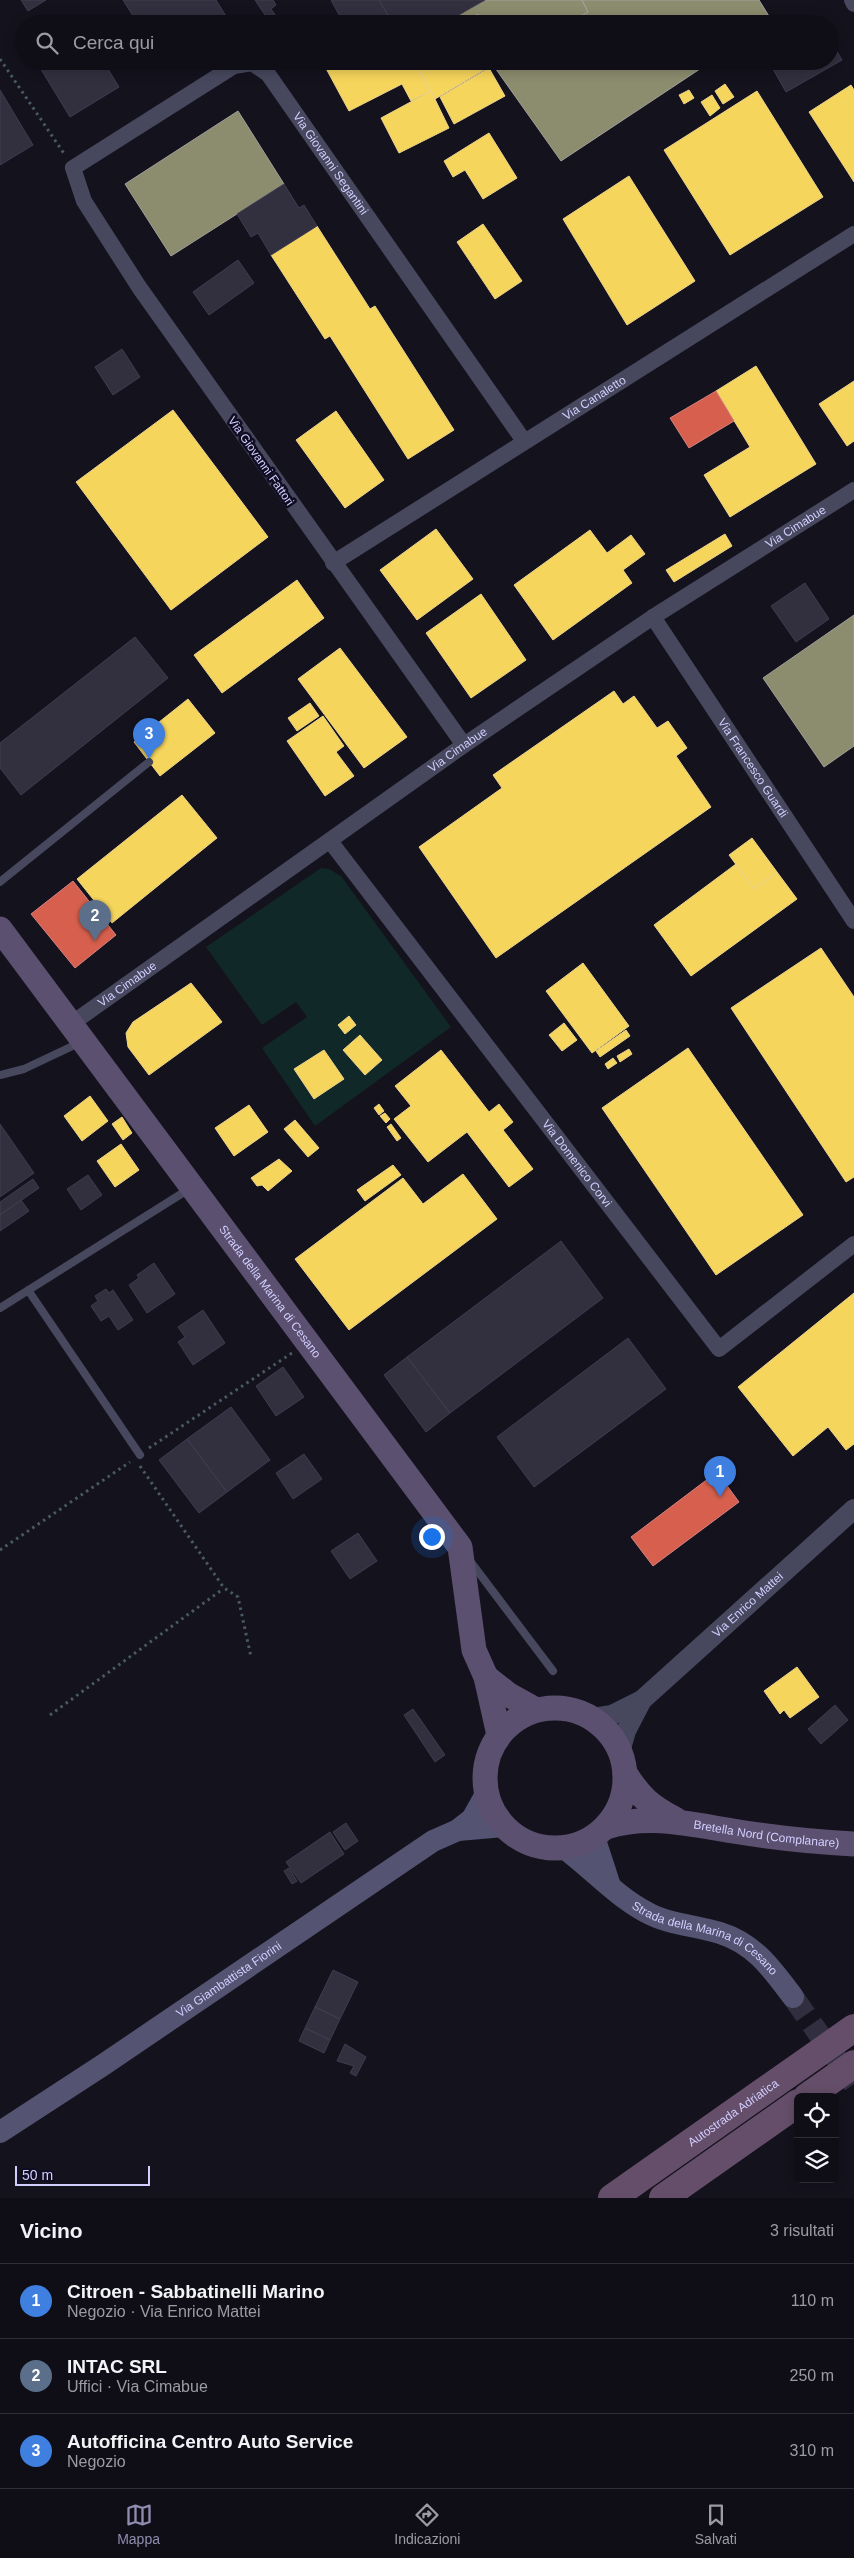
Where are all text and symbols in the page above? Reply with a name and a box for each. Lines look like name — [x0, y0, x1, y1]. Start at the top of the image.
search box — [15, 15, 839, 70]
icon: search — [33, 29, 61, 57]
text: Cerca qui — [73, 32, 154, 53]
street label: Via Giovanni Segantini — [290, 110, 371, 217]
street label: Via Canaletto — [560, 373, 629, 423]
street label: Via Giovanni Fattori — [225, 414, 297, 508]
street label: Via Cimabue — [763, 502, 829, 551]
street label: Via Francesco Guardi — [715, 716, 791, 820]
pin: 3 — [133, 718, 165, 759]
street label: Via Cimabue — [425, 724, 490, 775]
pin: 2 — [79, 900, 111, 941]
street label: Via Cimabue — [95, 958, 160, 1010]
street label: Via Domenico Corvi — [539, 1117, 615, 1210]
street label: Strada della Marina di Cesano — [216, 1223, 324, 1361]
pin: 1 — [704, 1456, 736, 1497]
your location — [419, 1524, 445, 1550]
street label: Via Enrico Mattei — [709, 1569, 786, 1640]
street label: Bretella Nord (Complanare) — [692, 1817, 840, 1850]
street label: Strada della Marina di Cesano — [629, 1898, 781, 1978]
street label: Via Giambattista Fiorini — [174, 1939, 284, 2020]
street label: Autostrada Adriatica — [685, 2076, 781, 2150]
map controls — [794, 2093, 839, 2183]
button: locate — [794, 2093, 839, 2138]
button: layers — [794, 2138, 839, 2183]
scale bar — [15, 2163, 150, 2186]
text: 50 m — [22, 2167, 53, 2183]
text: Vicino — [20, 2219, 83, 2242]
text: 3 risultati — [770, 2222, 834, 2239]
text: Citroen - Sabbatinelli Marino — [67, 2281, 325, 2302]
text: 1 — [32, 2292, 40, 2309]
text: 110 m — [791, 2292, 834, 2309]
text: Negozio · Via Enrico Mattei — [67, 2303, 261, 2320]
text: INTAC SRL — [67, 2356, 167, 2377]
text: 2 — [32, 2367, 40, 2384]
text: 250 m — [790, 2367, 834, 2384]
text: Uffici · Via Cimabue — [67, 2378, 208, 2395]
text: Autofficina Centro Auto Service — [67, 2431, 353, 2452]
text: 3 — [32, 2442, 40, 2459]
text: 310 m — [790, 2442, 834, 2459]
text: Negozio — [67, 2453, 126, 2470]
tab: Mappa — [117, 2501, 160, 2547]
tab: Indicazioni — [394, 2501, 460, 2547]
tab: Salvati — [695, 2501, 737, 2547]

